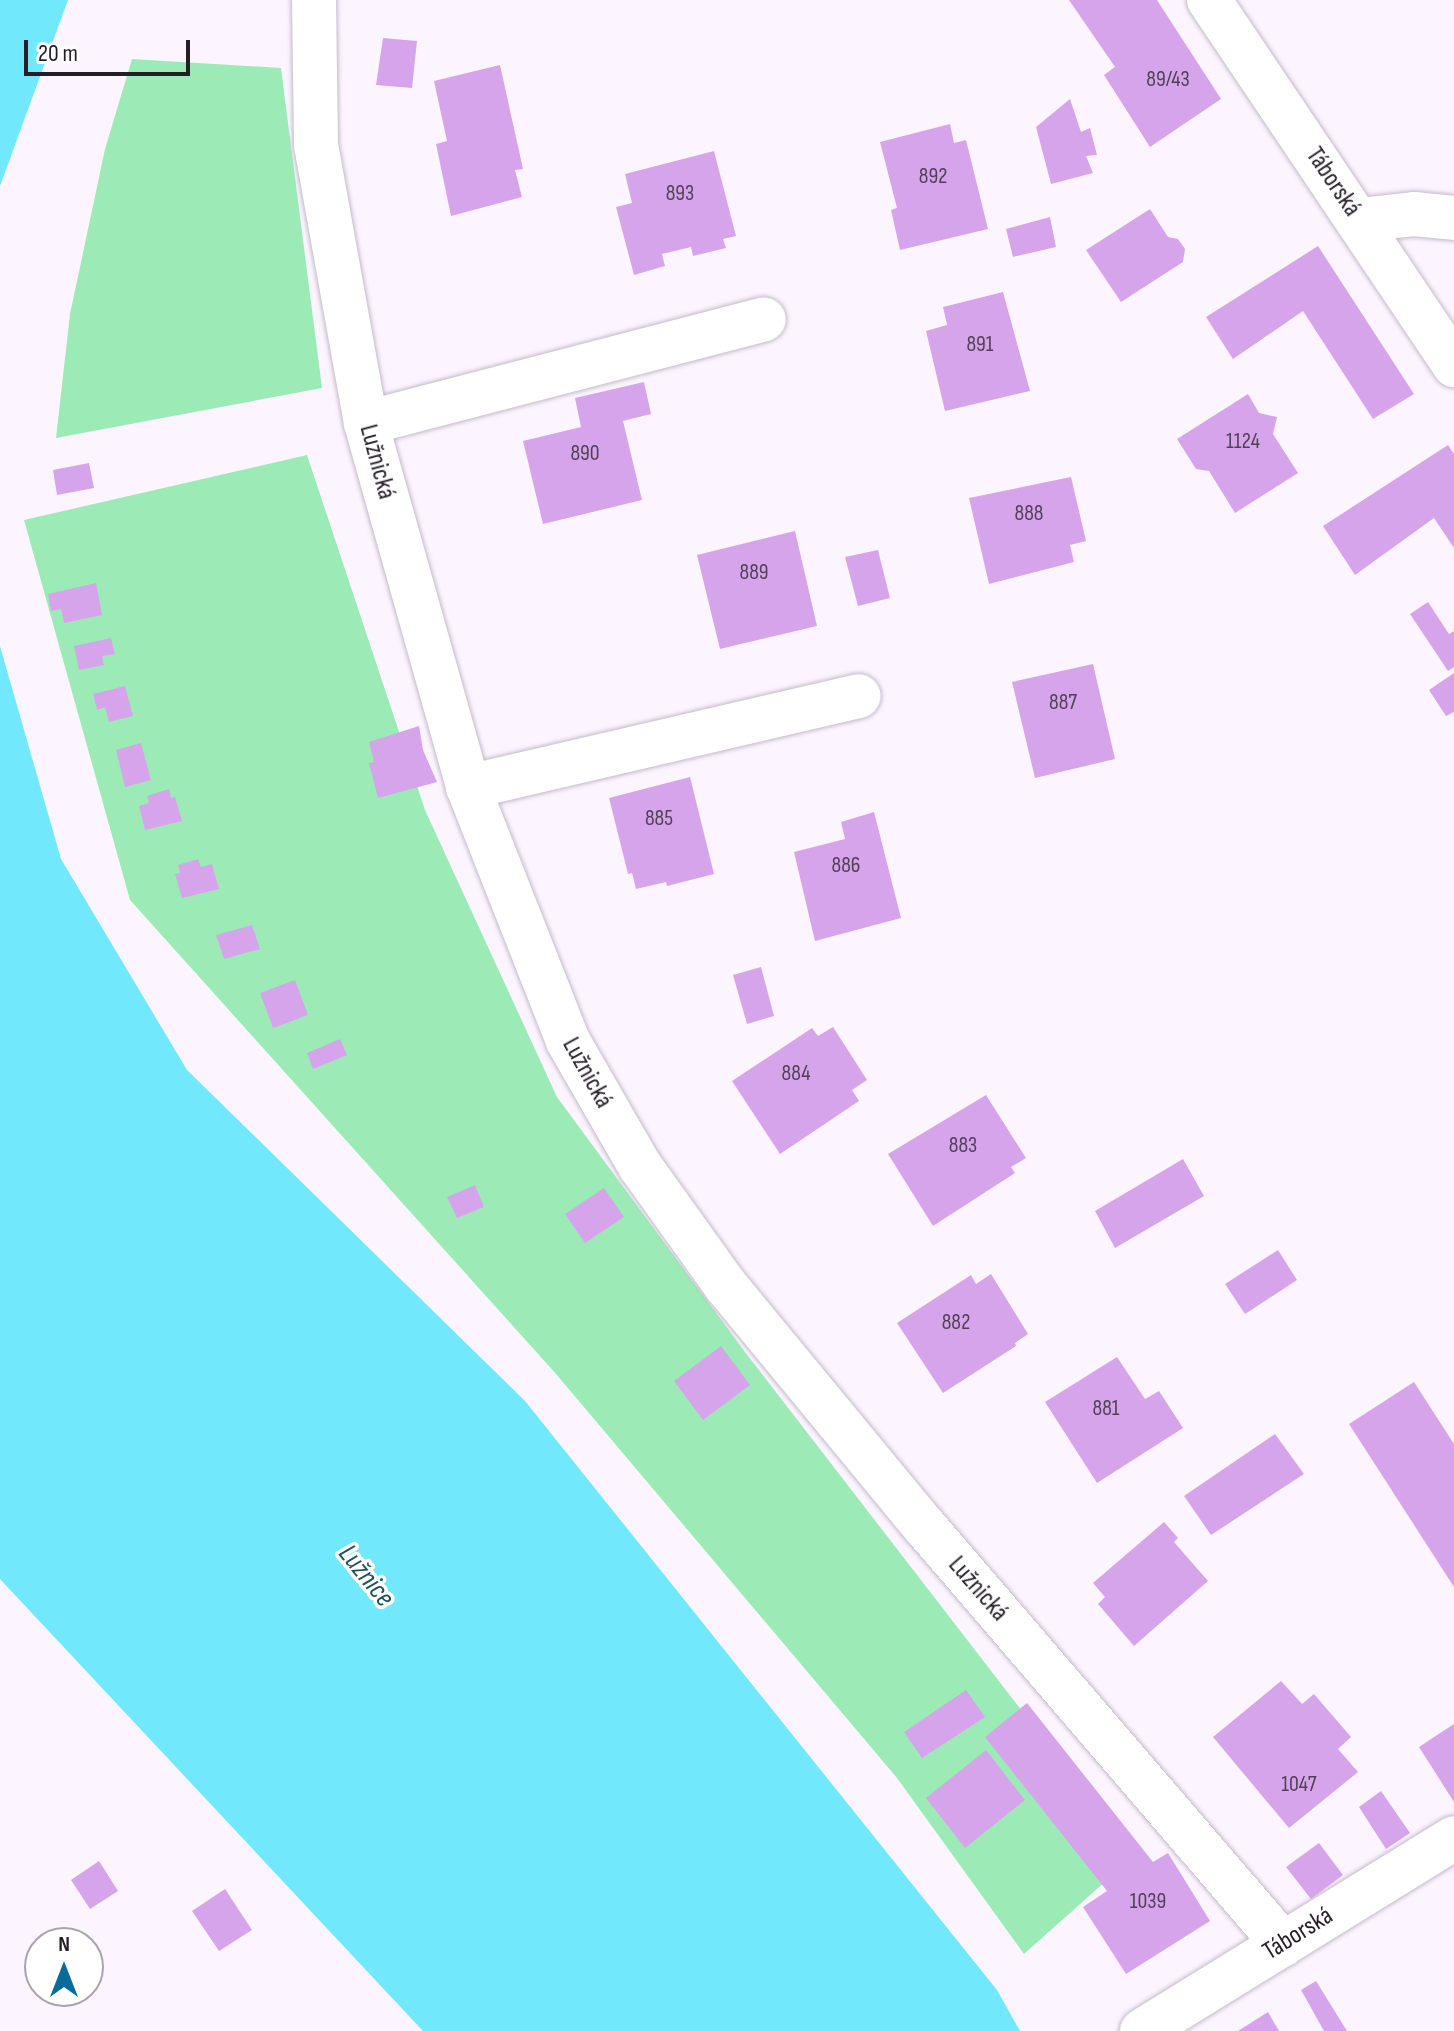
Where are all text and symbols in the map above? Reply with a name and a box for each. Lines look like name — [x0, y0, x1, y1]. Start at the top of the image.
scale bar — [28, 24, 194, 74]
text: 20 m — [38, 39, 78, 68]
house number: 89/43 — [1146, 67, 1190, 93]
street label: Táborská — [1299, 141, 1367, 223]
house number: 892 — [919, 164, 947, 190]
house number: 893 — [666, 181, 694, 207]
house number: 891 — [966, 332, 994, 358]
street label: Lužnická — [352, 421, 402, 503]
house number: 1124 — [1226, 429, 1260, 455]
house number: 890 — [570, 441, 600, 467]
house number: 888 — [1015, 501, 1043, 527]
house number: 889 — [739, 560, 769, 586]
house number: 887 — [1049, 690, 1077, 716]
house number: 885 — [645, 806, 673, 832]
house number: 886 — [832, 853, 860, 879]
street label: Lužnická — [555, 1032, 619, 1114]
house number: 884 — [782, 1061, 810, 1087]
house number: 883 — [949, 1133, 977, 1159]
house number: 882 — [942, 1310, 970, 1336]
house number: 881 — [1093, 1396, 1119, 1422]
water label: Lužnice — [331, 1538, 401, 1614]
street label: Lužnická — [941, 1550, 1015, 1628]
house number: 1047 — [1281, 1772, 1317, 1798]
house number: 1039 — [1130, 1889, 1166, 1915]
street label: Táborská — [1257, 1900, 1339, 1968]
north arrow — [24, 1927, 104, 2007]
text: N — [58, 1931, 70, 1958]

